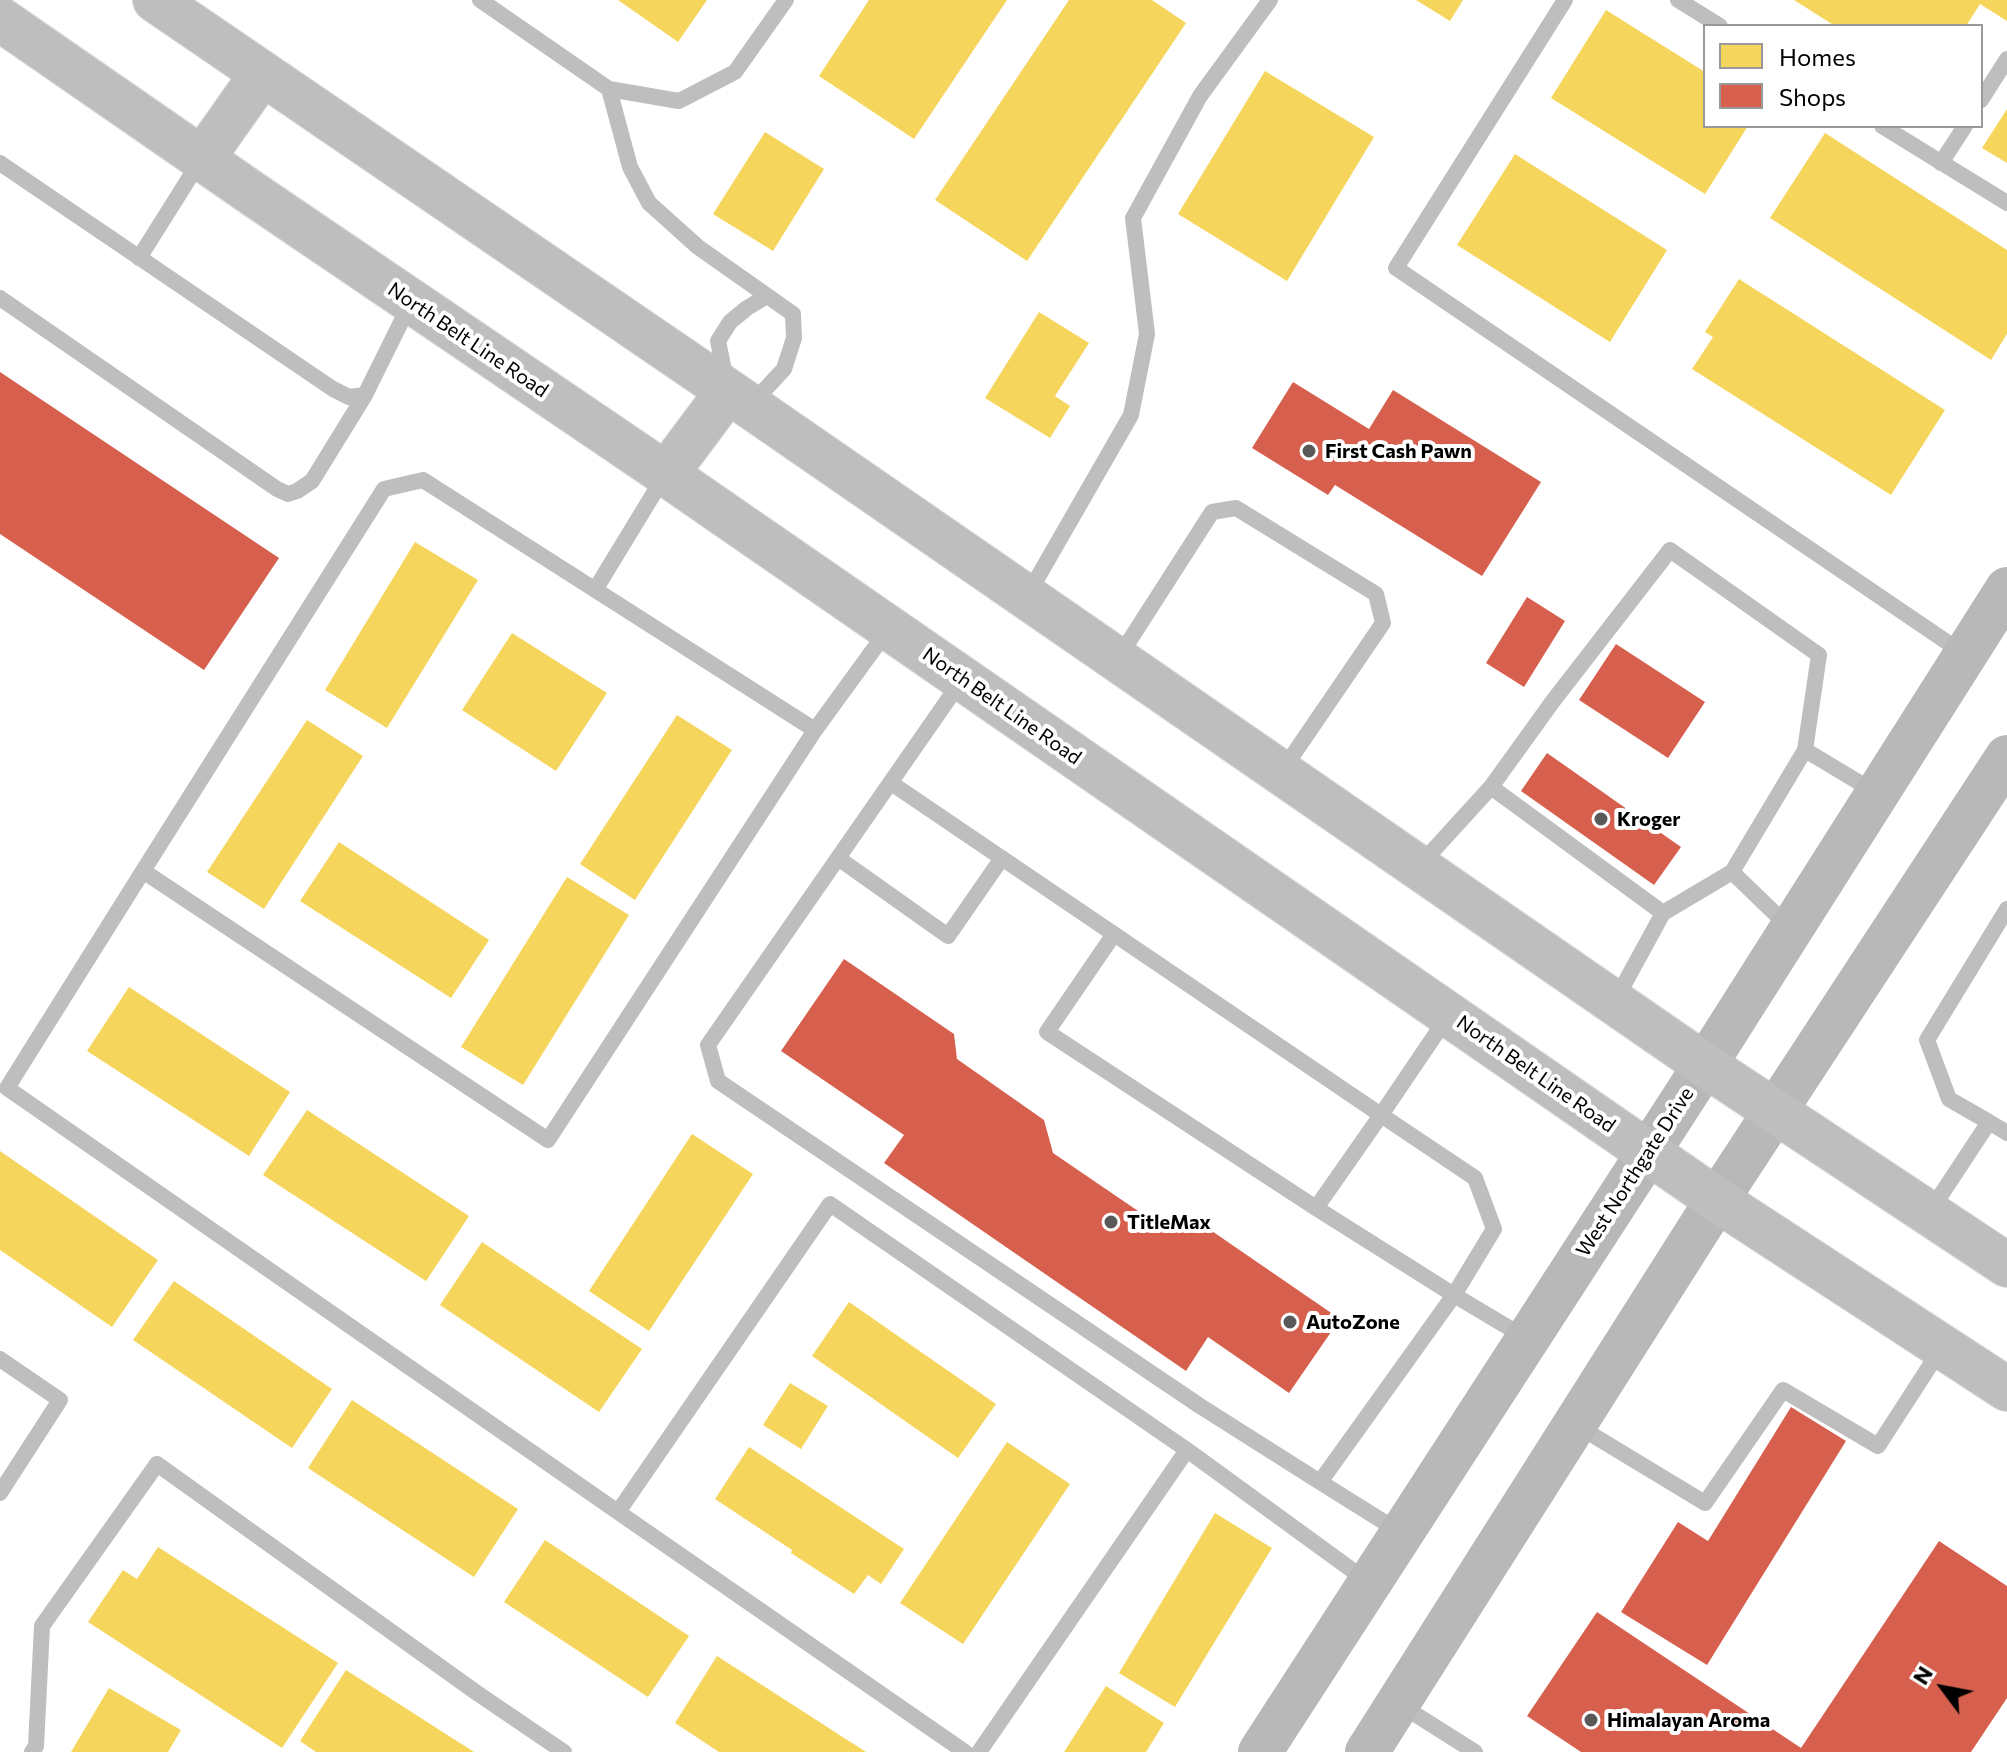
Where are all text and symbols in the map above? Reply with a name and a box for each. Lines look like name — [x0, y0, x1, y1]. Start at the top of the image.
legend — [1703, 24, 1983, 128]
text: Homes — [1779, 42, 1856, 71]
text: Shops — [1779, 82, 1846, 111]
street label: North Belt Line Road — [383, 277, 553, 403]
place label: First Cash Pawn — [1325, 439, 1472, 463]
marker: First Cash Pawn — [1300, 442, 1318, 460]
street label: North Belt Line Road — [918, 642, 1086, 770]
place label: Kroger — [1617, 807, 1680, 831]
marker: Kroger — [1592, 810, 1610, 828]
street label: North Belt Line Road — [1452, 1010, 1620, 1138]
street label: West Northgate Drive — [1571, 1083, 1699, 1261]
place label: TitleMax — [1127, 1210, 1211, 1234]
marker: TitleMax — [1102, 1213, 1120, 1231]
place label: AutoZone — [1306, 1310, 1400, 1334]
marker: AutoZone — [1281, 1313, 1299, 1331]
north arrow — [1903, 1648, 1983, 1728]
text: N — [1906, 1661, 1938, 1689]
place label: Himalayan Aroma — [1607, 1708, 1770, 1732]
marker: Himalayan Aroma — [1582, 1711, 1600, 1729]

